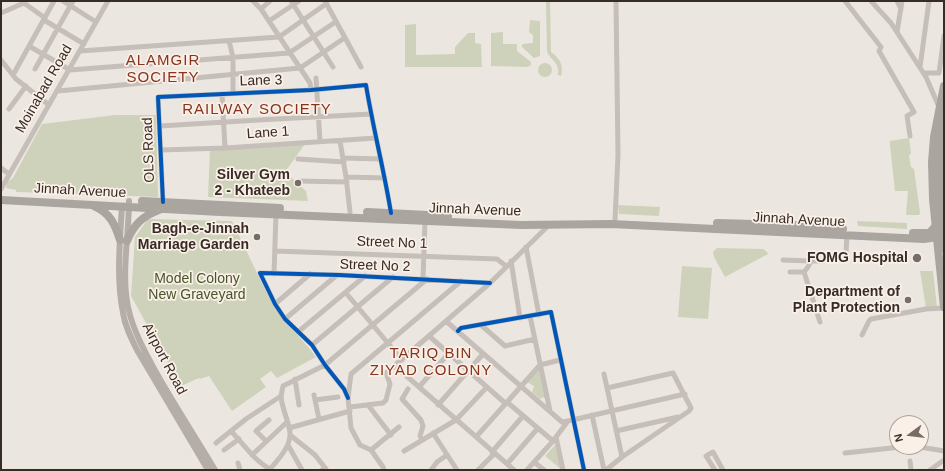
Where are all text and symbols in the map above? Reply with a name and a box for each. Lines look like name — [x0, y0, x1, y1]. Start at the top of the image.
street label: Moinabad Road — [12, 42, 76, 136]
district label: ALAMGIR SOCIETY — [126, 52, 200, 87]
street label: Lane 3 — [239, 72, 283, 90]
district label: RAILWAY SOCIETY — [182, 101, 332, 119]
street label: OLS Road — [139, 117, 159, 183]
street label: Lane 1 — [246, 123, 290, 143]
place label: Silver Gym 2 - Khateeb — [215, 167, 290, 200]
marker: Silver Gym 2 - Khateeb — [293, 178, 303, 188]
street label: Jinnah Avenue — [33, 180, 127, 202]
street label: Jinnah Avenue — [429, 200, 521, 220]
street label: Jinnah Avenue — [752, 209, 846, 231]
place label: Bagh-e-Jinnah Marriage Garden — [138, 221, 249, 254]
marker: Bagh-e-Jinnah Marriage Garden — [252, 232, 262, 242]
street label: Street No 1 — [356, 233, 428, 253]
place label: FOMG Hospital — [807, 250, 908, 266]
marker: FOMG Hospital — [911, 252, 923, 264]
street label: Street No 2 — [339, 256, 411, 276]
park label: Model Colony New Graveyard — [148, 271, 246, 304]
place label: Department of Plant Protection — [793, 284, 900, 316]
marker: Department of Plant Protection — [903, 295, 913, 305]
street label: Airport Road — [138, 320, 190, 398]
district label: TARIQ BIN ZIYAD COLONY — [370, 345, 492, 380]
north arrow — [889, 415, 929, 455]
text: N — [892, 432, 905, 443]

